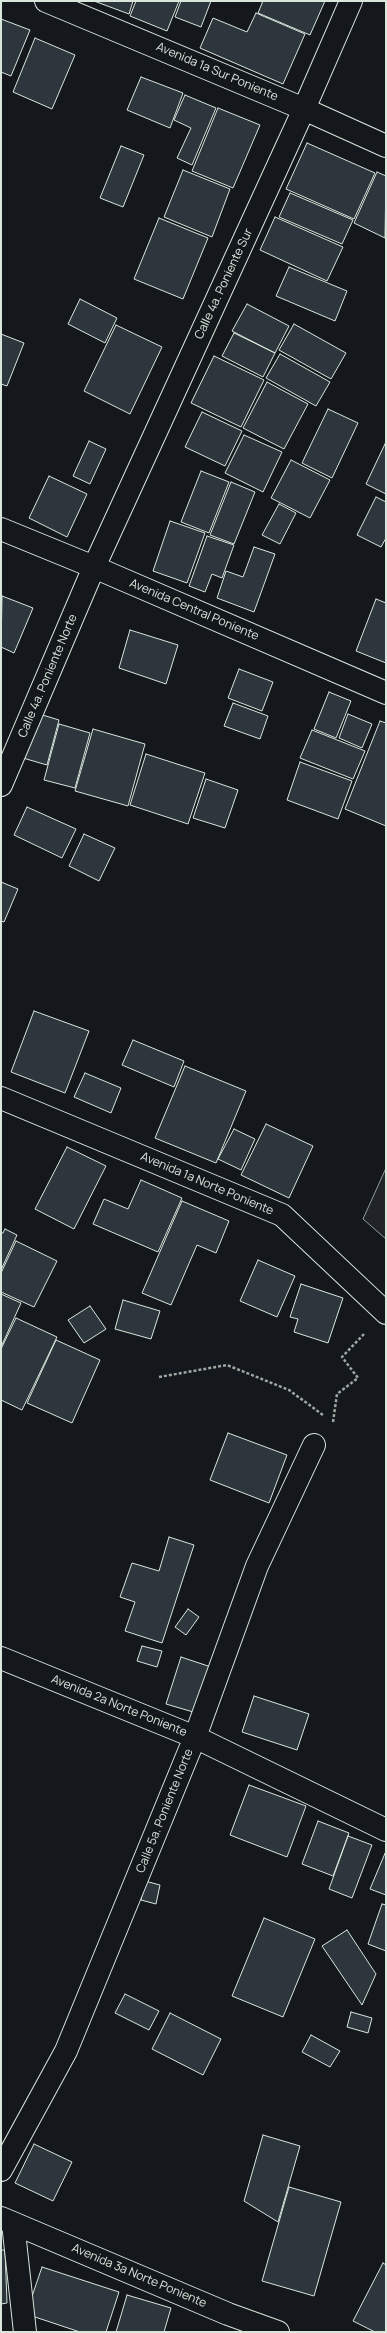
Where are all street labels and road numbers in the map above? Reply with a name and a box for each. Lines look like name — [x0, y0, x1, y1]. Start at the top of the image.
street label: Avenida 1a Sur Poniente — [154, 40, 280, 104]
street label: Calle 4a. Poniente Sur — [192, 226, 256, 342]
street label: Avenida Central Poniente — [127, 576, 261, 644]
street label: Calle 4a. Poniente Norte — [15, 612, 81, 740]
street label: Avenida 1a Norte Poniente — [138, 1149, 276, 1219]
street label: Avenida 2a Norte Poniente — [49, 1672, 189, 1740]
street label: Calle 5a. Poniente Norte — [133, 1747, 197, 1875]
street label: Avenida 3a Norte Poniente — [69, 2241, 209, 2311]

